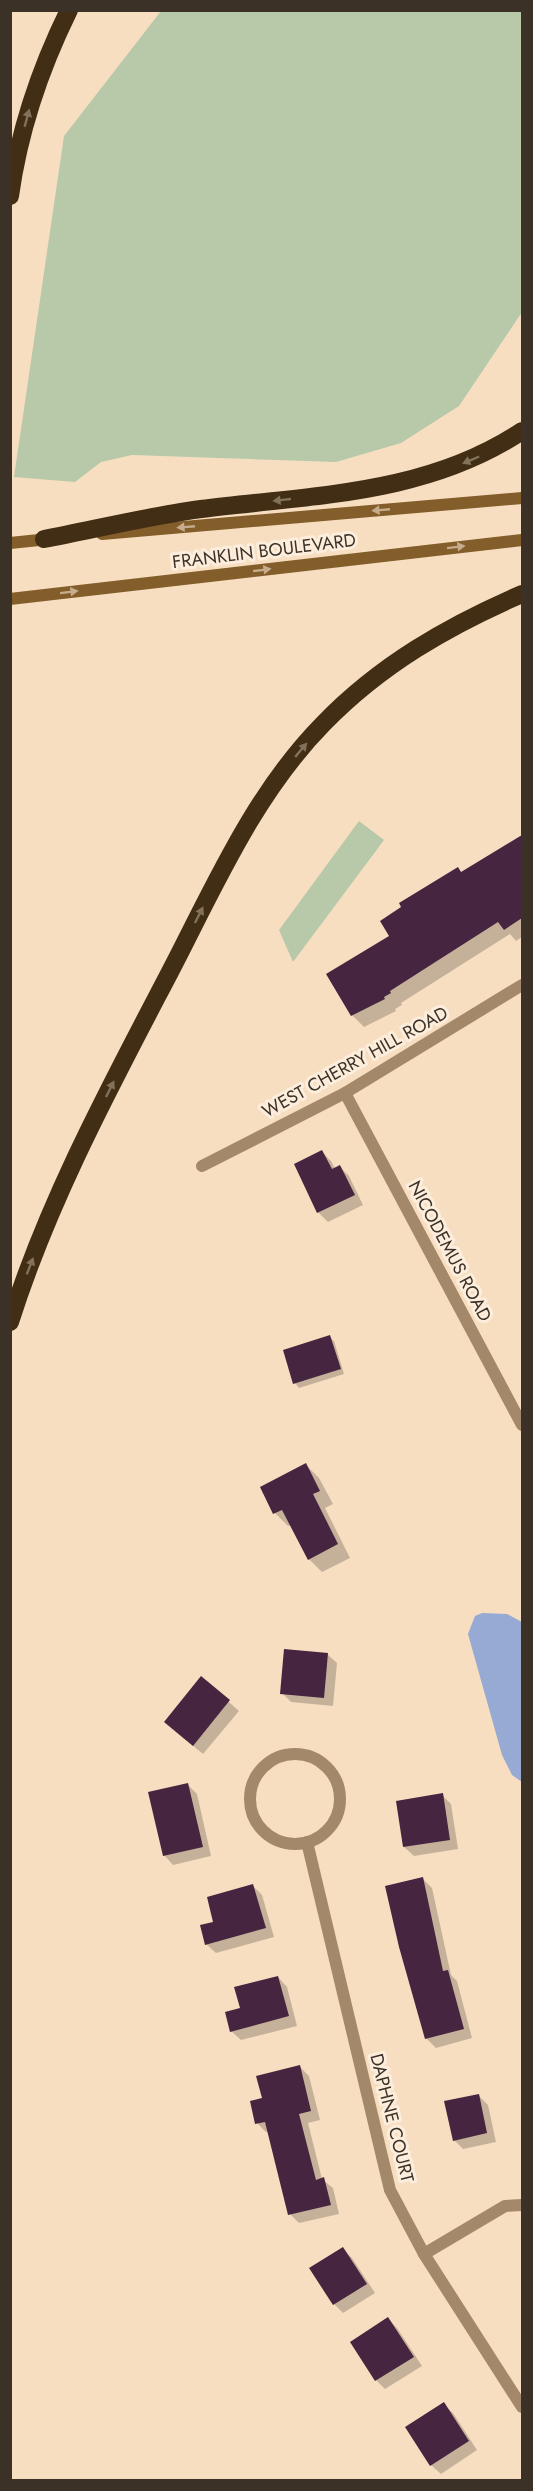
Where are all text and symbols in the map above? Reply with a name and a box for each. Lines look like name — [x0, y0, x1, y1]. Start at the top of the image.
one-way arrow — [23, 109, 33, 127]
one-way arrow — [463, 455, 480, 464]
one-way arrow — [272, 496, 291, 505]
one-way arrow — [371, 506, 390, 515]
one-way arrow — [177, 522, 196, 532]
street label: FRANKLIN BOULEVARD — [171, 527, 357, 575]
one-way arrow — [447, 542, 466, 552]
one-way arrow — [253, 565, 272, 574]
one-way arrow — [59, 587, 78, 597]
one-way arrow — [294, 743, 307, 758]
one-way arrow — [194, 907, 204, 924]
street label: WEST CHERRY HILL ROAD — [257, 1000, 453, 1124]
one-way arrow — [106, 1080, 115, 1097]
street label: NICODEMUS ROAD — [402, 1176, 498, 1326]
one-way arrow — [25, 1257, 35, 1275]
street label: DAPHNE COURT — [363, 2051, 421, 2186]

